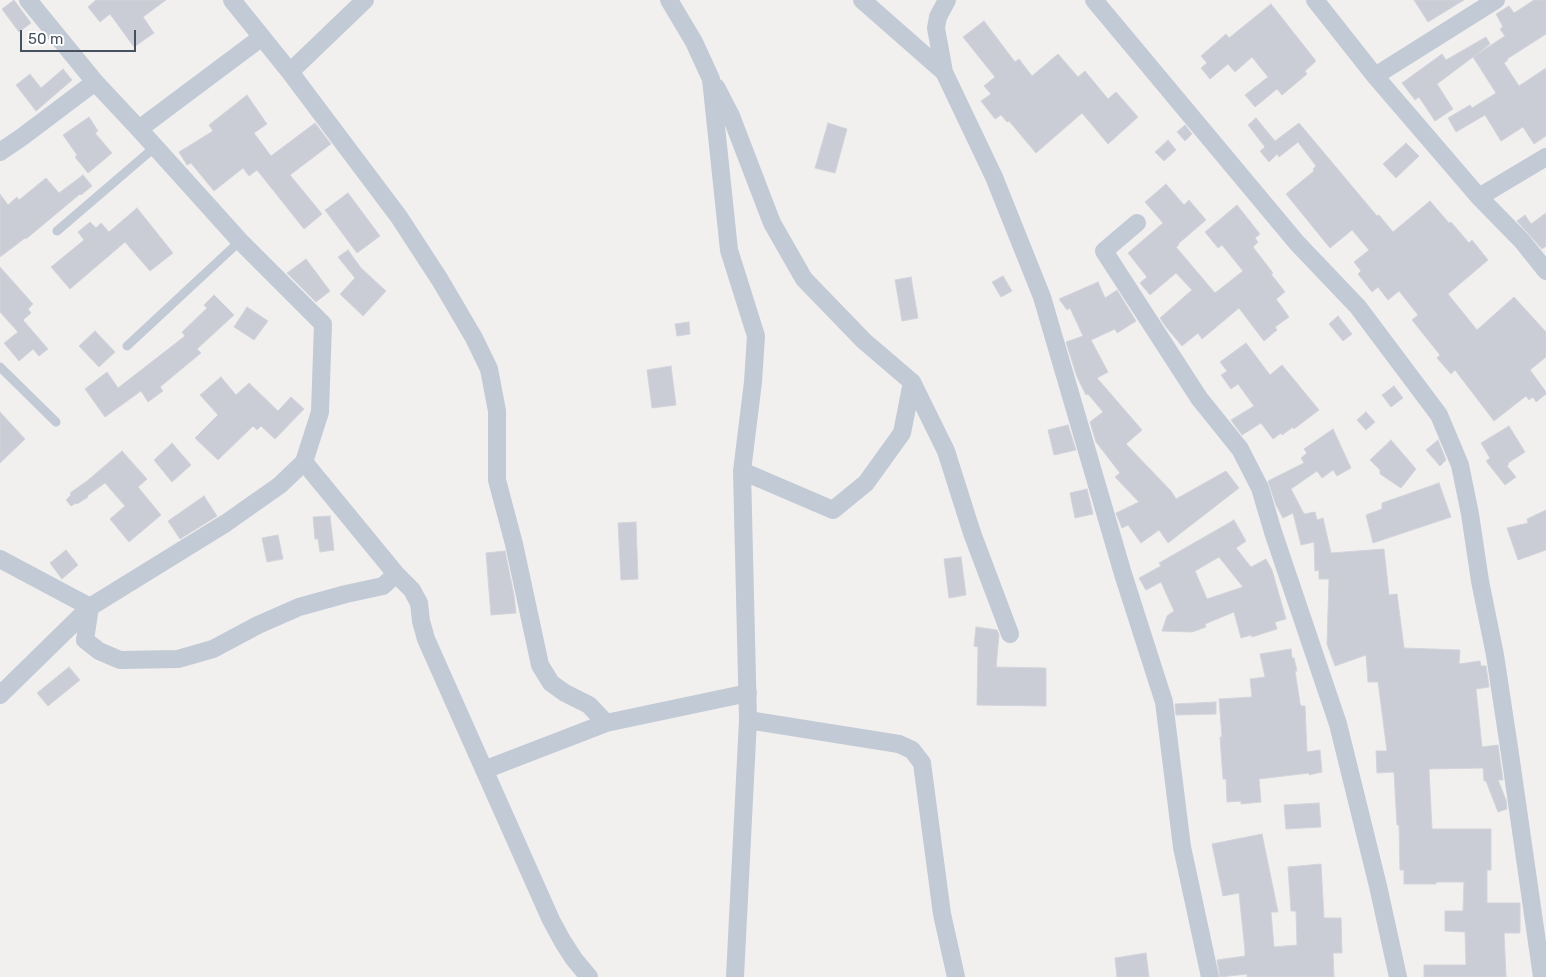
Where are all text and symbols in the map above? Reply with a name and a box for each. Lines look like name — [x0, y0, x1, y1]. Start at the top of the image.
scale bar — [22, 20, 139, 52]
text: 50 m — [28, 30, 63, 48]

